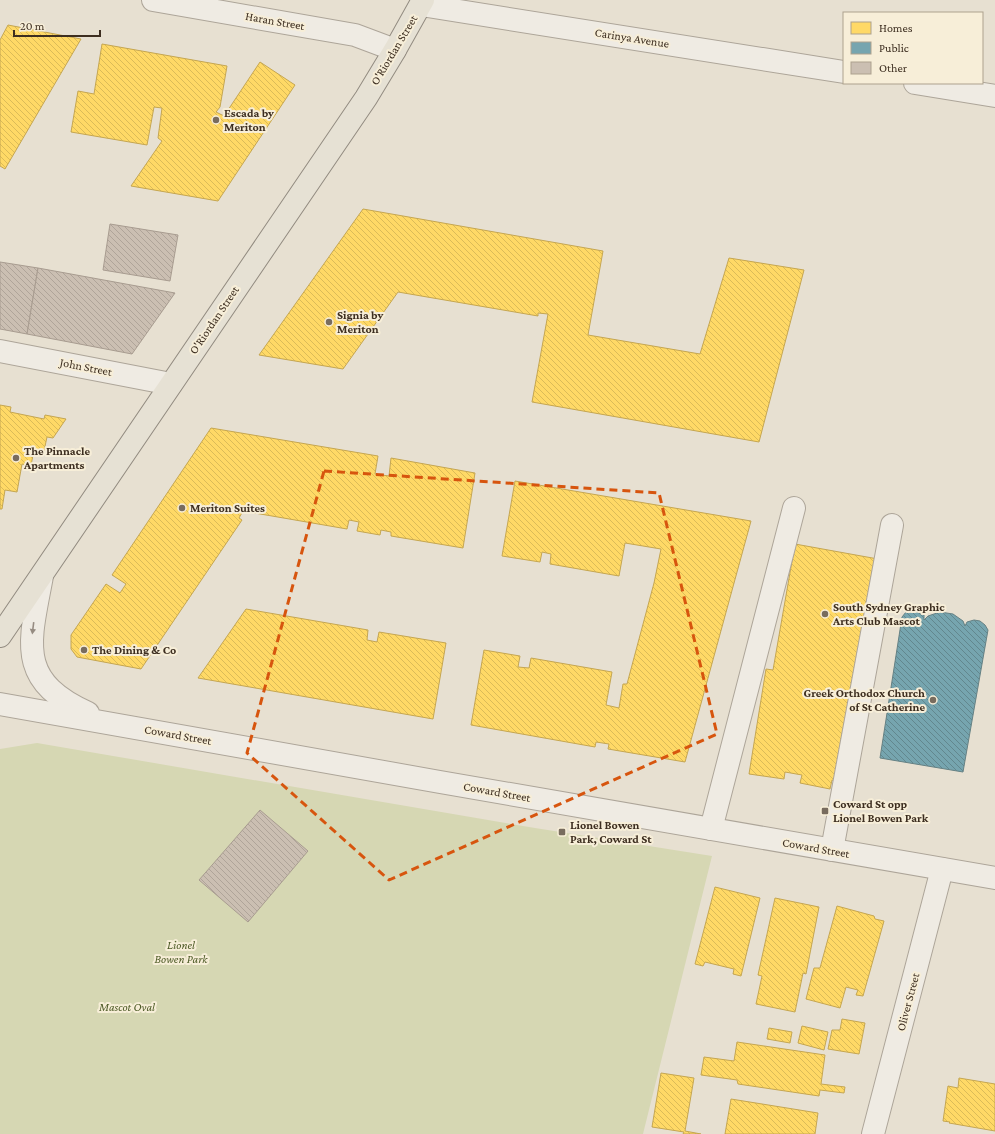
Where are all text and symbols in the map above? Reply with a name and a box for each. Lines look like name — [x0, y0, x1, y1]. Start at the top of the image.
street label: Haran Street — [244, 9, 307, 33]
scale bar — [14, 12, 100, 38]
street label: O'Riordan Street — [368, 12, 421, 88]
legend — [843, 12, 983, 84]
text: 20 m — [20, 19, 45, 33]
text: Homes — [879, 21, 913, 35]
street label: Carinya Avenue — [594, 25, 670, 51]
text: Public — [879, 41, 909, 55]
text: Other — [879, 61, 908, 75]
place label: Escada by Meriton — [224, 106, 274, 134]
marker: Escada by Meriton — [211, 115, 221, 125]
street label: O'Riordan Street — [186, 282, 243, 357]
place label: Signia by Meriton — [337, 308, 384, 336]
marker: Signia by Meriton — [324, 317, 334, 327]
street label: John Street — [58, 355, 114, 379]
place label: The Pinnacle Apartments — [23, 444, 91, 472]
marker: The Pinnacle Apartments — [11, 453, 21, 463]
place label: Meriton Suites — [190, 501, 265, 515]
marker: Meriton Suites — [177, 503, 187, 513]
place label: South Sydney Graphic Arts Club Mascot — [832, 600, 945, 628]
marker: South Sydney Graphic Arts Club Mascot — [820, 609, 830, 619]
one-way arrow — [29, 622, 36, 634]
place label: The Dining & Co — [92, 643, 176, 657]
marker: The Dining & Co — [79, 645, 89, 655]
place label: Greek Orthodox Church of St Catherine — [804, 686, 925, 714]
marker: Greek Orthodox Church of St Catherine — [928, 695, 938, 705]
street label: Coward Street — [143, 722, 214, 748]
street label: Coward Street — [462, 779, 533, 805]
place label: Coward St opp Lionel Bowen Park — [833, 797, 929, 825]
marker: Coward St opp Lionel Bowen Park — [820, 806, 830, 816]
place label: Lionel Bowen Park, Coward St — [570, 818, 652, 846]
marker: Lionel Bowen Park, Coward St — [557, 827, 567, 837]
street label: Coward Street — [781, 835, 852, 861]
park label: Lionel Bowen Park — [155, 938, 208, 966]
street label: Oliver Street — [894, 970, 923, 1033]
park label: Mascot Oval — [98, 1000, 156, 1014]

